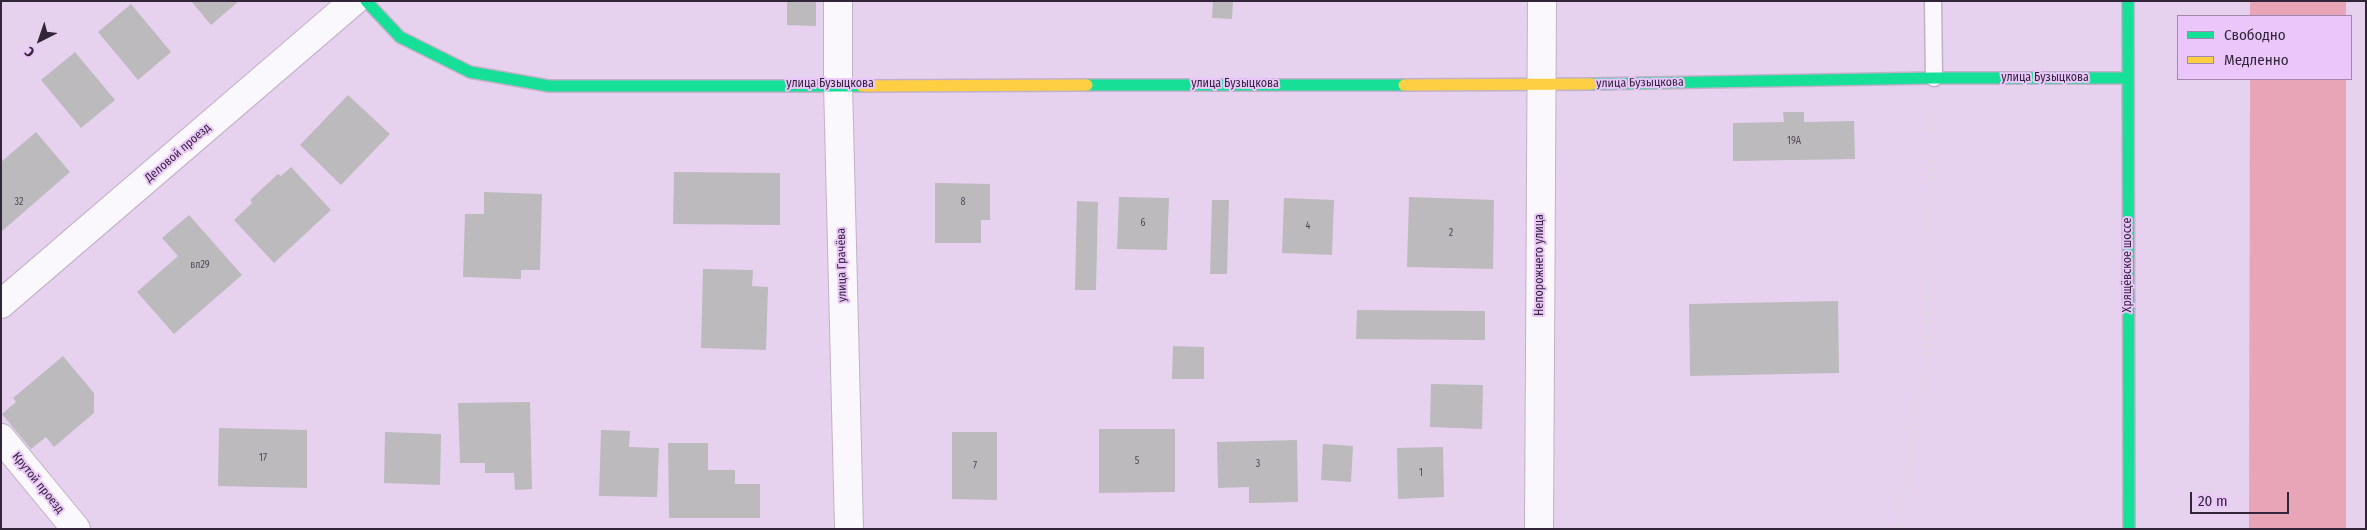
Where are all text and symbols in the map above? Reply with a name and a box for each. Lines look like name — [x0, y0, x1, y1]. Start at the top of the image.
north arrow — [15, 15, 65, 65]
legend — [2177, 15, 2352, 80]
text: Свободно — [2224, 26, 2286, 44]
text: С — [21, 43, 38, 61]
text: Медленно — [2224, 51, 2289, 69]
street label: улица Бузыцкова — [2001, 71, 2089, 85]
street label: улица Бузыцкова — [1596, 75, 1684, 91]
street label: улица Бузыцкова — [786, 77, 874, 91]
street label: улица Бузыцкова — [1191, 77, 1279, 91]
street label: Деловой проезд — [142, 121, 214, 185]
house number: 19А — [1787, 135, 1801, 147]
house number: 32 — [15, 196, 23, 208]
house number: 8 — [961, 196, 965, 208]
street label: Непорожнего улица — [1533, 214, 1547, 316]
house number: 6 — [1141, 217, 1145, 229]
street label: Хрящёвское шоссе — [2121, 218, 2135, 312]
house number: 4 — [1306, 220, 1310, 232]
house number: 2 — [1449, 227, 1453, 239]
street label: улица Грачёва — [834, 228, 850, 302]
house number: вл29 — [190, 259, 210, 271]
street label: Крутой проезд — [9, 450, 67, 516]
house number: 17 — [259, 452, 267, 464]
house number: 5 — [1135, 455, 1139, 467]
house number: 3 — [1256, 458, 1260, 470]
house number: 7 — [973, 460, 977, 472]
house number: 1 — [1419, 467, 1423, 479]
scale bar — [2192, 482, 2291, 514]
text: 20 m — [2198, 492, 2228, 510]

